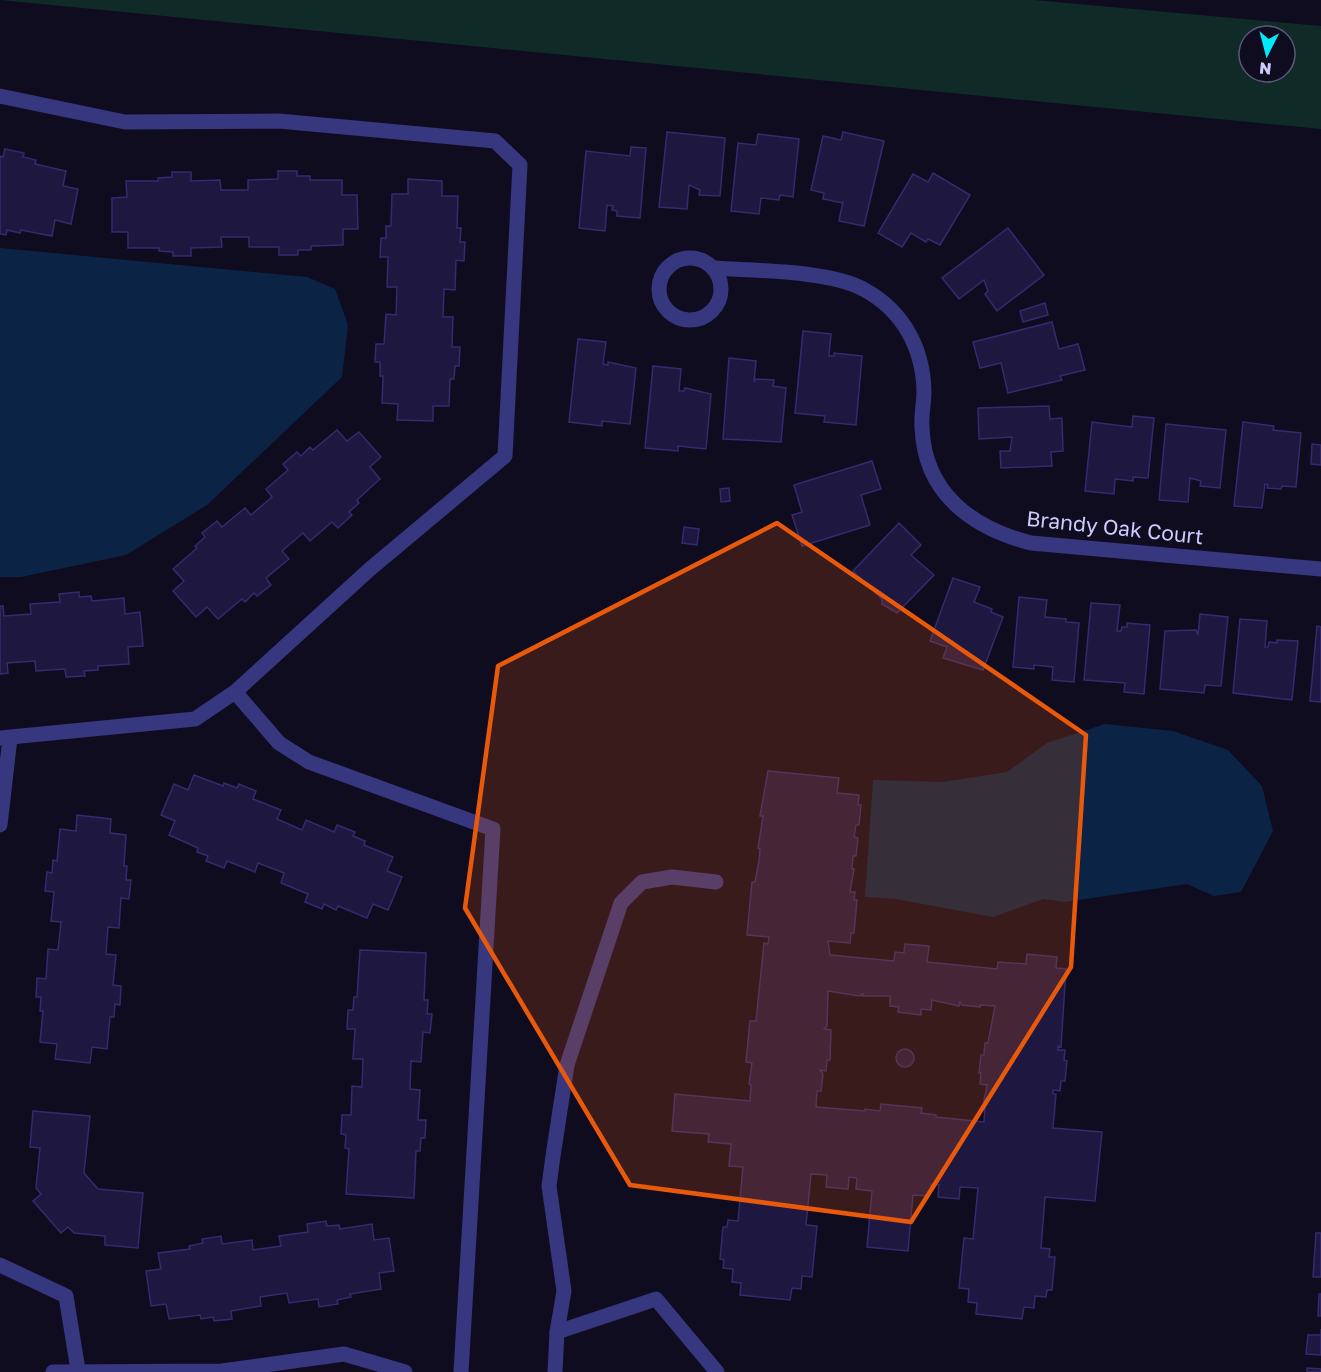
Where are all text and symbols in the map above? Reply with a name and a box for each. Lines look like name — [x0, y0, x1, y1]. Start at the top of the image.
north arrow — [1237, 24, 1297, 84]
text: N — [1258, 58, 1273, 79]
street label: Brandy Oak Court — [1025, 505, 1205, 549]

